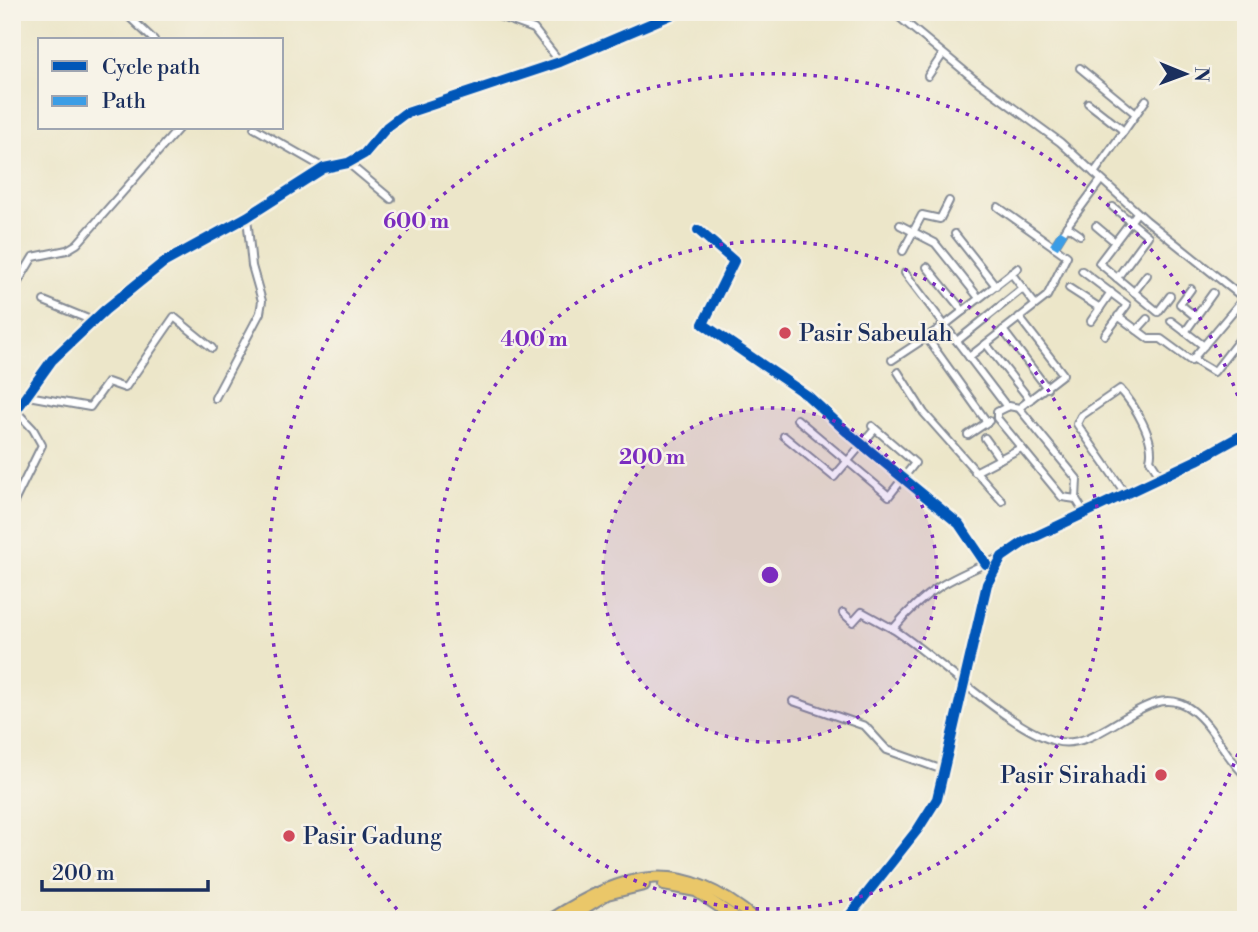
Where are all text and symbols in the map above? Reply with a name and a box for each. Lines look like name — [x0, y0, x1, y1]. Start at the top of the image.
legend — [38, 38, 284, 130]
north arrow — [1150, 38, 1220, 108]
text: Cycle path — [102, 55, 201, 81]
text: N — [1189, 67, 1213, 82]
text: Path — [102, 89, 147, 115]
text: 600 m — [383, 209, 449, 235]
place label: Pasir Sabeulah — [799, 320, 953, 348]
marker: Pasir Sabeulah — [777, 325, 793, 341]
text: 400 m — [500, 327, 568, 353]
text: 200 m — [619, 445, 685, 471]
centre of rings — [758, 563, 782, 587]
place label: Pasir Sirahadi — [1000, 762, 1147, 790]
marker: Pasir Sirahadi — [1153, 767, 1169, 783]
place label: Pasir Gadung — [303, 823, 442, 851]
marker: Pasir Gadung — [281, 828, 297, 844]
scale bar — [42, 848, 208, 892]
text: 200 m — [52, 861, 115, 887]

